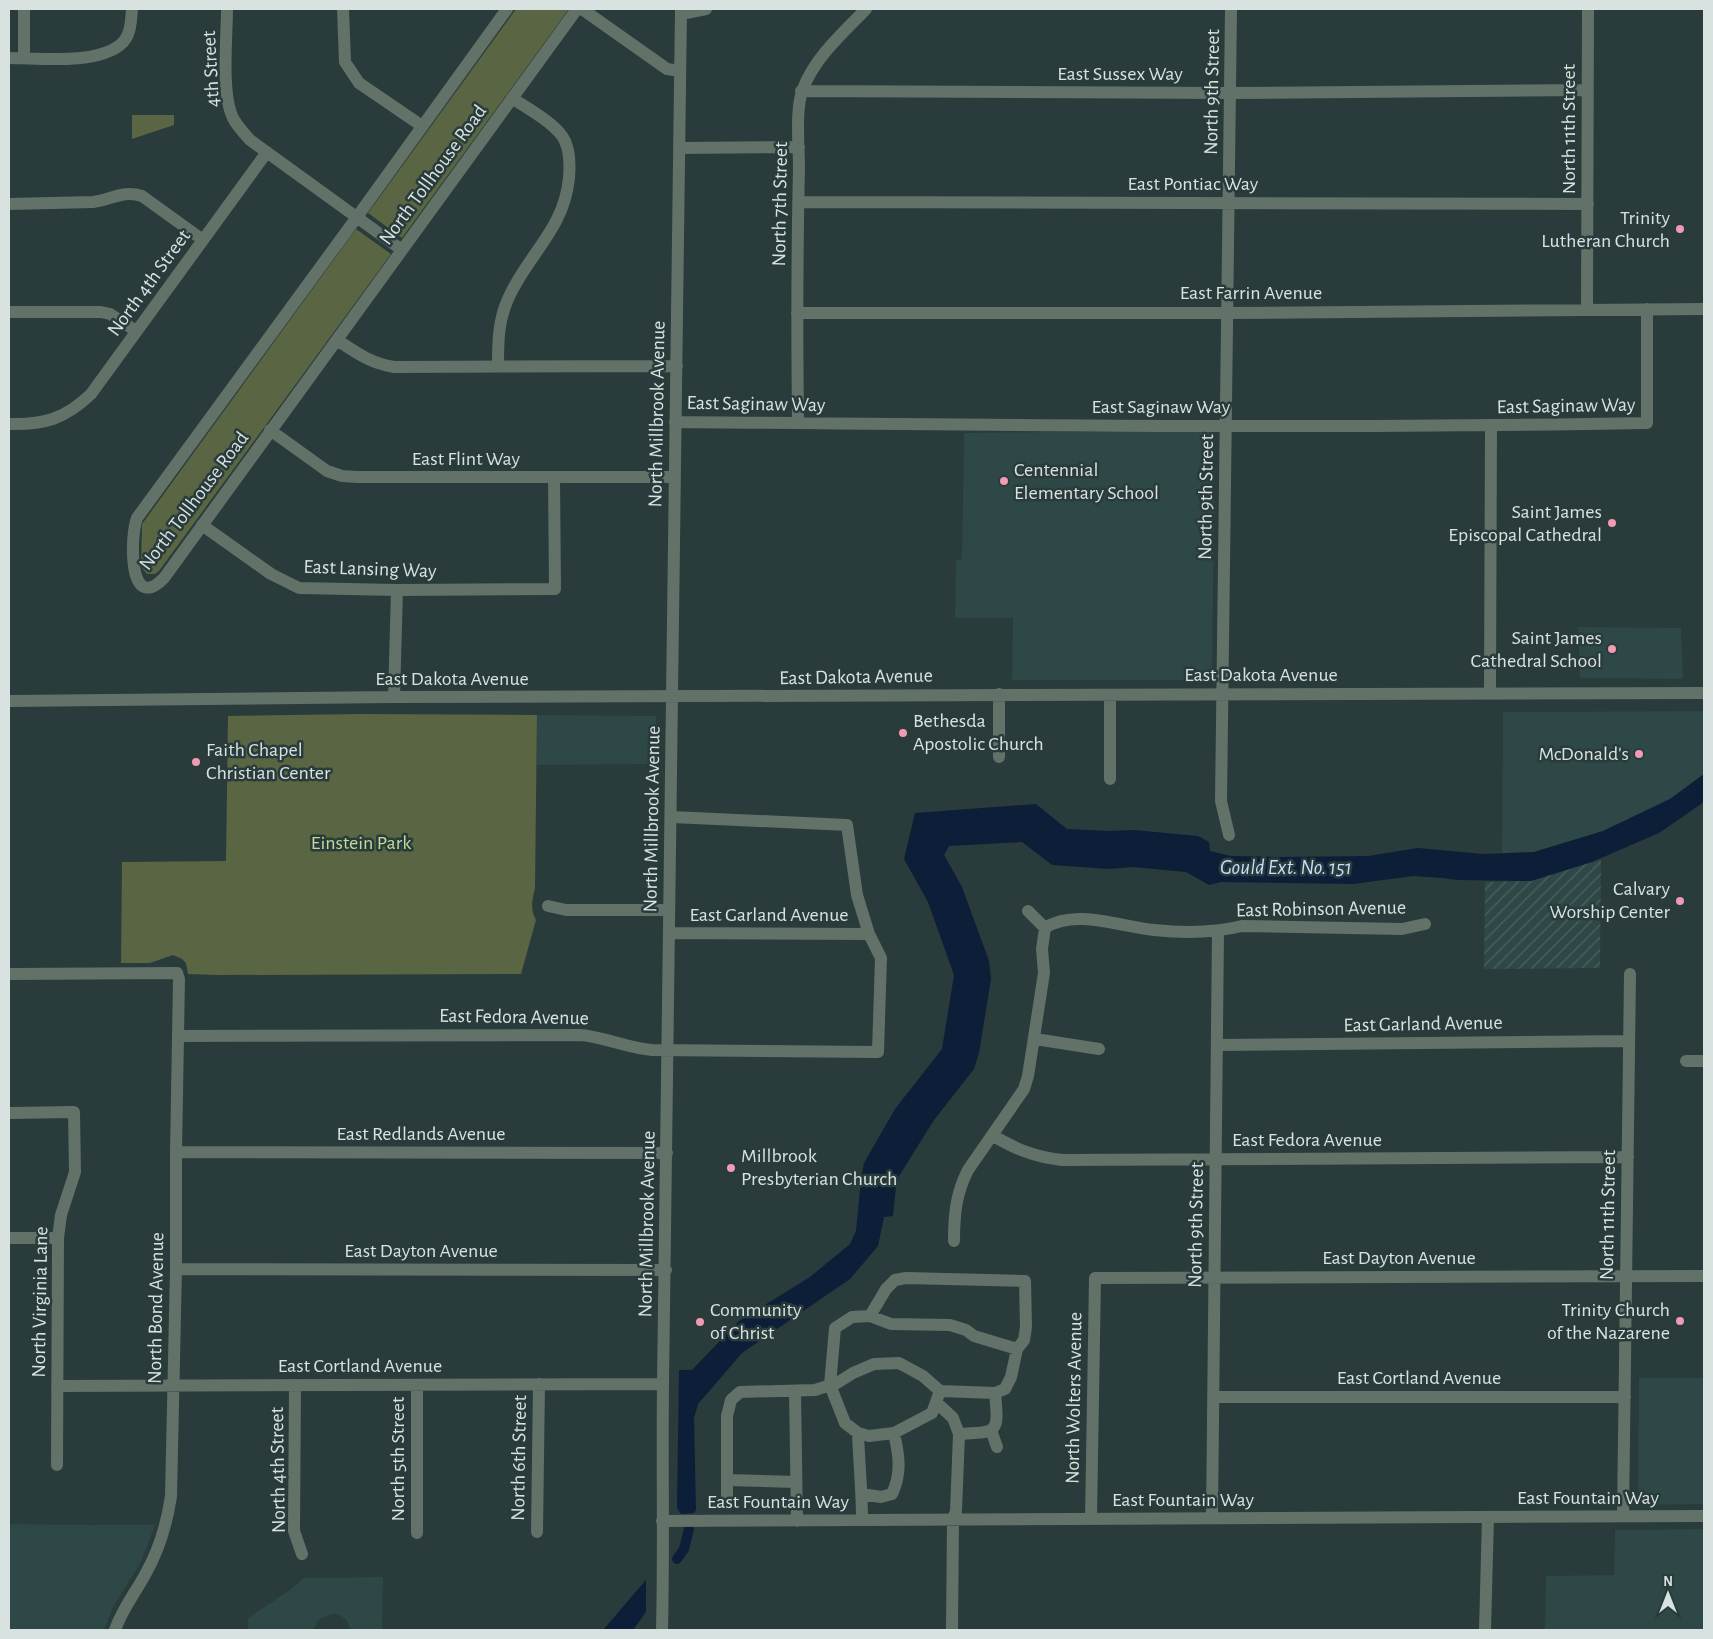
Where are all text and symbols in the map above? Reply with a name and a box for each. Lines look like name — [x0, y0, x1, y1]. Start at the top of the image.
street label: North 9th Street — [1201, 28, 1223, 155]
street label: 4th Street — [199, 30, 223, 108]
street label: North 11th Street — [1559, 63, 1579, 194]
street label: East Sussex Way — [1057, 64, 1183, 84]
street label: North Tollhouse Road — [376, 101, 490, 249]
street label: North 7th Street — [769, 141, 791, 267]
street label: East Pontiac Way — [1128, 174, 1259, 194]
place label: Trinity Lutheran Church — [1541, 208, 1670, 251]
marker: Trinity Lutheran Church — [1674, 223, 1686, 235]
street label: North 4th Street — [104, 226, 195, 340]
street label: East Farrin Avenue — [1180, 283, 1322, 303]
street label: North Millbrook Avenue — [645, 320, 669, 508]
street label: East Saginaw Way — [686, 393, 826, 415]
street label: East Saginaw Way — [1496, 395, 1636, 417]
street label: East Saginaw Way — [1092, 397, 1231, 417]
street label: North Tollhouse Road — [136, 428, 252, 574]
street label: North 9th Street — [1195, 433, 1217, 560]
street label: East Flint Way — [412, 449, 521, 469]
place label: Centennial Elementary School — [1014, 460, 1159, 503]
marker: Centennial Elementary School — [998, 475, 1010, 487]
place label: Saint James Episcopal Cathedral — [1448, 502, 1602, 545]
marker: Saint James Episcopal Cathedral — [1606, 517, 1618, 529]
street label: East Lansing Way — [303, 557, 437, 581]
place label: Saint James Cathedral School — [1471, 628, 1602, 671]
marker: Saint James Cathedral School — [1606, 643, 1618, 655]
street label: East Dakota Avenue — [1184, 665, 1338, 685]
street label: East Dakota Avenue — [779, 666, 933, 688]
street label: East Dakota Avenue — [375, 669, 529, 689]
place label: Bethesda Apostolic Church — [913, 711, 1044, 754]
street label: North Millbrook Avenue — [640, 725, 664, 913]
marker: Bethesda Apostolic Church — [897, 727, 909, 739]
place label: Faith Chapel Christian Center — [206, 740, 331, 783]
place label: McDonald's — [1538, 744, 1629, 764]
marker: McDonald's — [1633, 748, 1645, 760]
marker: Faith Chapel Christian Center — [190, 756, 202, 768]
park label: Einstein Park — [311, 833, 411, 853]
water label: Gould Ext. No. 151 — [1220, 857, 1352, 878]
place label: Calvary Worship Center — [1550, 879, 1671, 922]
marker: Calvary Worship Center — [1674, 895, 1686, 907]
street label: East Robinson Avenue — [1236, 898, 1406, 920]
street label: East Garland Avenue — [689, 905, 849, 925]
street label: East Fedora Avenue — [439, 1006, 589, 1028]
street label: East Garland Avenue — [1343, 1013, 1503, 1035]
street label: East Redlands Avenue — [336, 1124, 506, 1144]
street label: North Millbrook Avenue — [635, 1130, 659, 1318]
street label: East Fedora Avenue — [1232, 1130, 1382, 1150]
place label: Millbrook Presbyterian Church — [741, 1146, 897, 1189]
street label: North 11th Street — [1597, 1149, 1619, 1280]
street label: North 9th Street — [1185, 1161, 1207, 1288]
marker: Millbrook Presbyterian Church — [725, 1162, 737, 1174]
street label: North Virginia Lane — [29, 1226, 51, 1378]
street label: North Bond Avenue — [145, 1232, 167, 1384]
street label: East Dayton Avenue — [344, 1241, 498, 1261]
street label: East Dayton Avenue — [1322, 1248, 1476, 1268]
place label: Community of Christ — [710, 1300, 802, 1343]
place label: Trinity Church of the Nazarene — [1547, 1300, 1670, 1343]
street label: North Wolters Avenue — [1063, 1312, 1085, 1484]
marker: Trinity Church of the Nazarene — [1674, 1315, 1686, 1327]
marker: Community of Christ — [694, 1316, 706, 1328]
street label: East Cortland Avenue — [278, 1356, 442, 1376]
street label: East Cortland Avenue — [1337, 1368, 1501, 1388]
street label: North 6th Street — [508, 1394, 530, 1521]
street label: North 5th Street — [388, 1396, 408, 1521]
street label: North 4th Street — [267, 1406, 289, 1533]
street label: East Fountain Way — [1517, 1488, 1659, 1508]
street label: East Fountain Way — [1112, 1490, 1254, 1510]
street label: East Fountain Way — [707, 1492, 849, 1512]
north arrow — [1643, 1569, 1693, 1619]
text: N — [1663, 1575, 1673, 1589]

